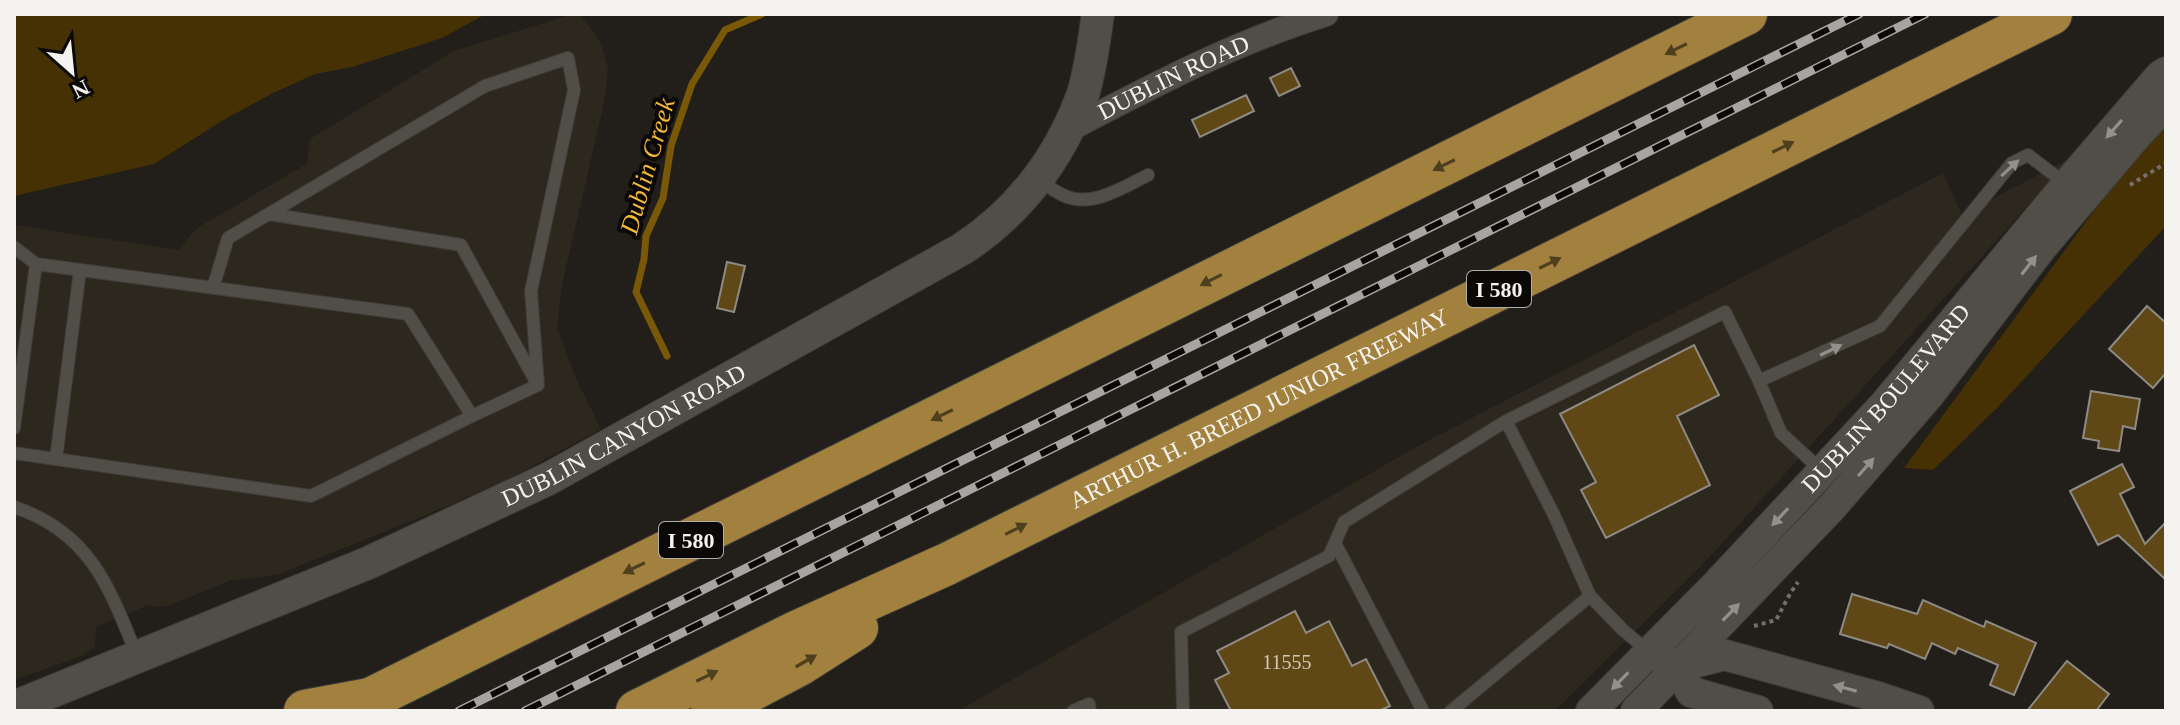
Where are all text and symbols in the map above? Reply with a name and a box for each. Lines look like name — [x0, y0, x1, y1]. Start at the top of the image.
street label: DUBLIN ROAD — [1094, 30, 1253, 125]
north arrow — [32, 32, 112, 112]
one-way arrow — [1665, 42, 1688, 56]
text: N — [68, 75, 94, 104]
water label: Dublin Creek — [614, 94, 681, 238]
one-way arrow — [2106, 119, 2123, 139]
one-way arrow — [1771, 141, 1794, 154]
one-way arrow — [1432, 158, 1455, 171]
one-way arrow — [2000, 159, 2020, 177]
one-way arrow — [2020, 254, 2036, 275]
one-way arrow — [1538, 256, 1561, 270]
road number: I 580 — [1467, 271, 1531, 307]
one-way arrow — [1199, 274, 1222, 287]
street label: DUBLIN BOULEVARD — [1796, 299, 1975, 498]
street label: ARTHUR H. BREED JUNIOR FREEWAY — [1066, 303, 1453, 514]
one-way arrow — [1819, 343, 1842, 357]
street label: DUBLIN CANYON ROAD — [498, 359, 750, 512]
one-way arrow — [930, 408, 953, 422]
one-way arrow — [1857, 458, 1875, 477]
one-way arrow — [1771, 507, 1789, 526]
road number: I 580 — [659, 522, 723, 558]
one-way arrow — [1005, 522, 1028, 536]
one-way arrow — [622, 561, 645, 575]
one-way arrow — [1722, 603, 1740, 622]
house number: 11555 — [1262, 651, 1312, 673]
one-way arrow — [795, 654, 817, 668]
one-way arrow — [695, 669, 718, 683]
one-way arrow — [1611, 671, 1629, 690]
one-way arrow — [1832, 682, 1857, 694]

